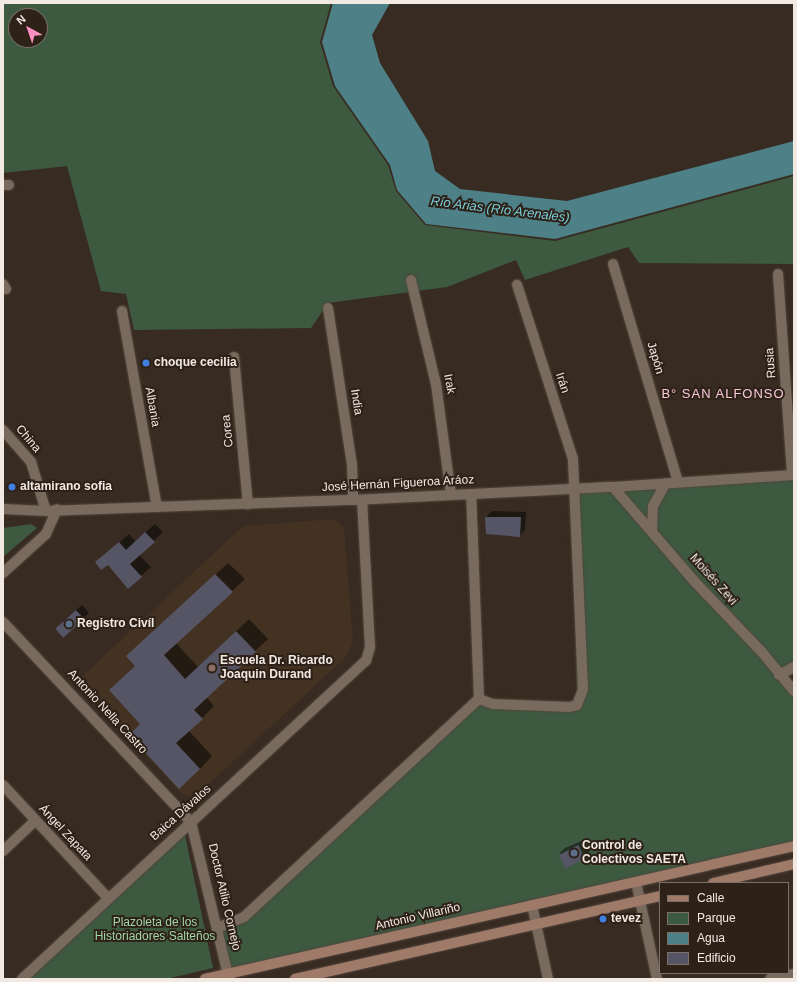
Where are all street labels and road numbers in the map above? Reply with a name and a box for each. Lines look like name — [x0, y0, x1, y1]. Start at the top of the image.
street label: Japón — [643, 340, 667, 376]
street label: Rusia — [763, 347, 779, 379]
street label: Irán — [552, 371, 572, 395]
street label: Irak — [440, 373, 458, 395]
street label: Albania — [141, 386, 163, 428]
street label: India — [347, 388, 365, 416]
street label: Corea — [219, 414, 237, 448]
street label: China — [12, 422, 44, 456]
street label: José Hernán Figueroa Aráoz — [321, 473, 475, 495]
street label: Moisés Zevi — [686, 551, 740, 609]
street label: Antonio Nella Castro — [64, 667, 150, 757]
street label: Baica Dávalos — [148, 782, 214, 844]
street label: Ángel Zapata — [35, 802, 95, 864]
street label: Doctor Atilio Cornejo — [205, 842, 243, 952]
street label: Antonio Villariño — [374, 900, 462, 934]

